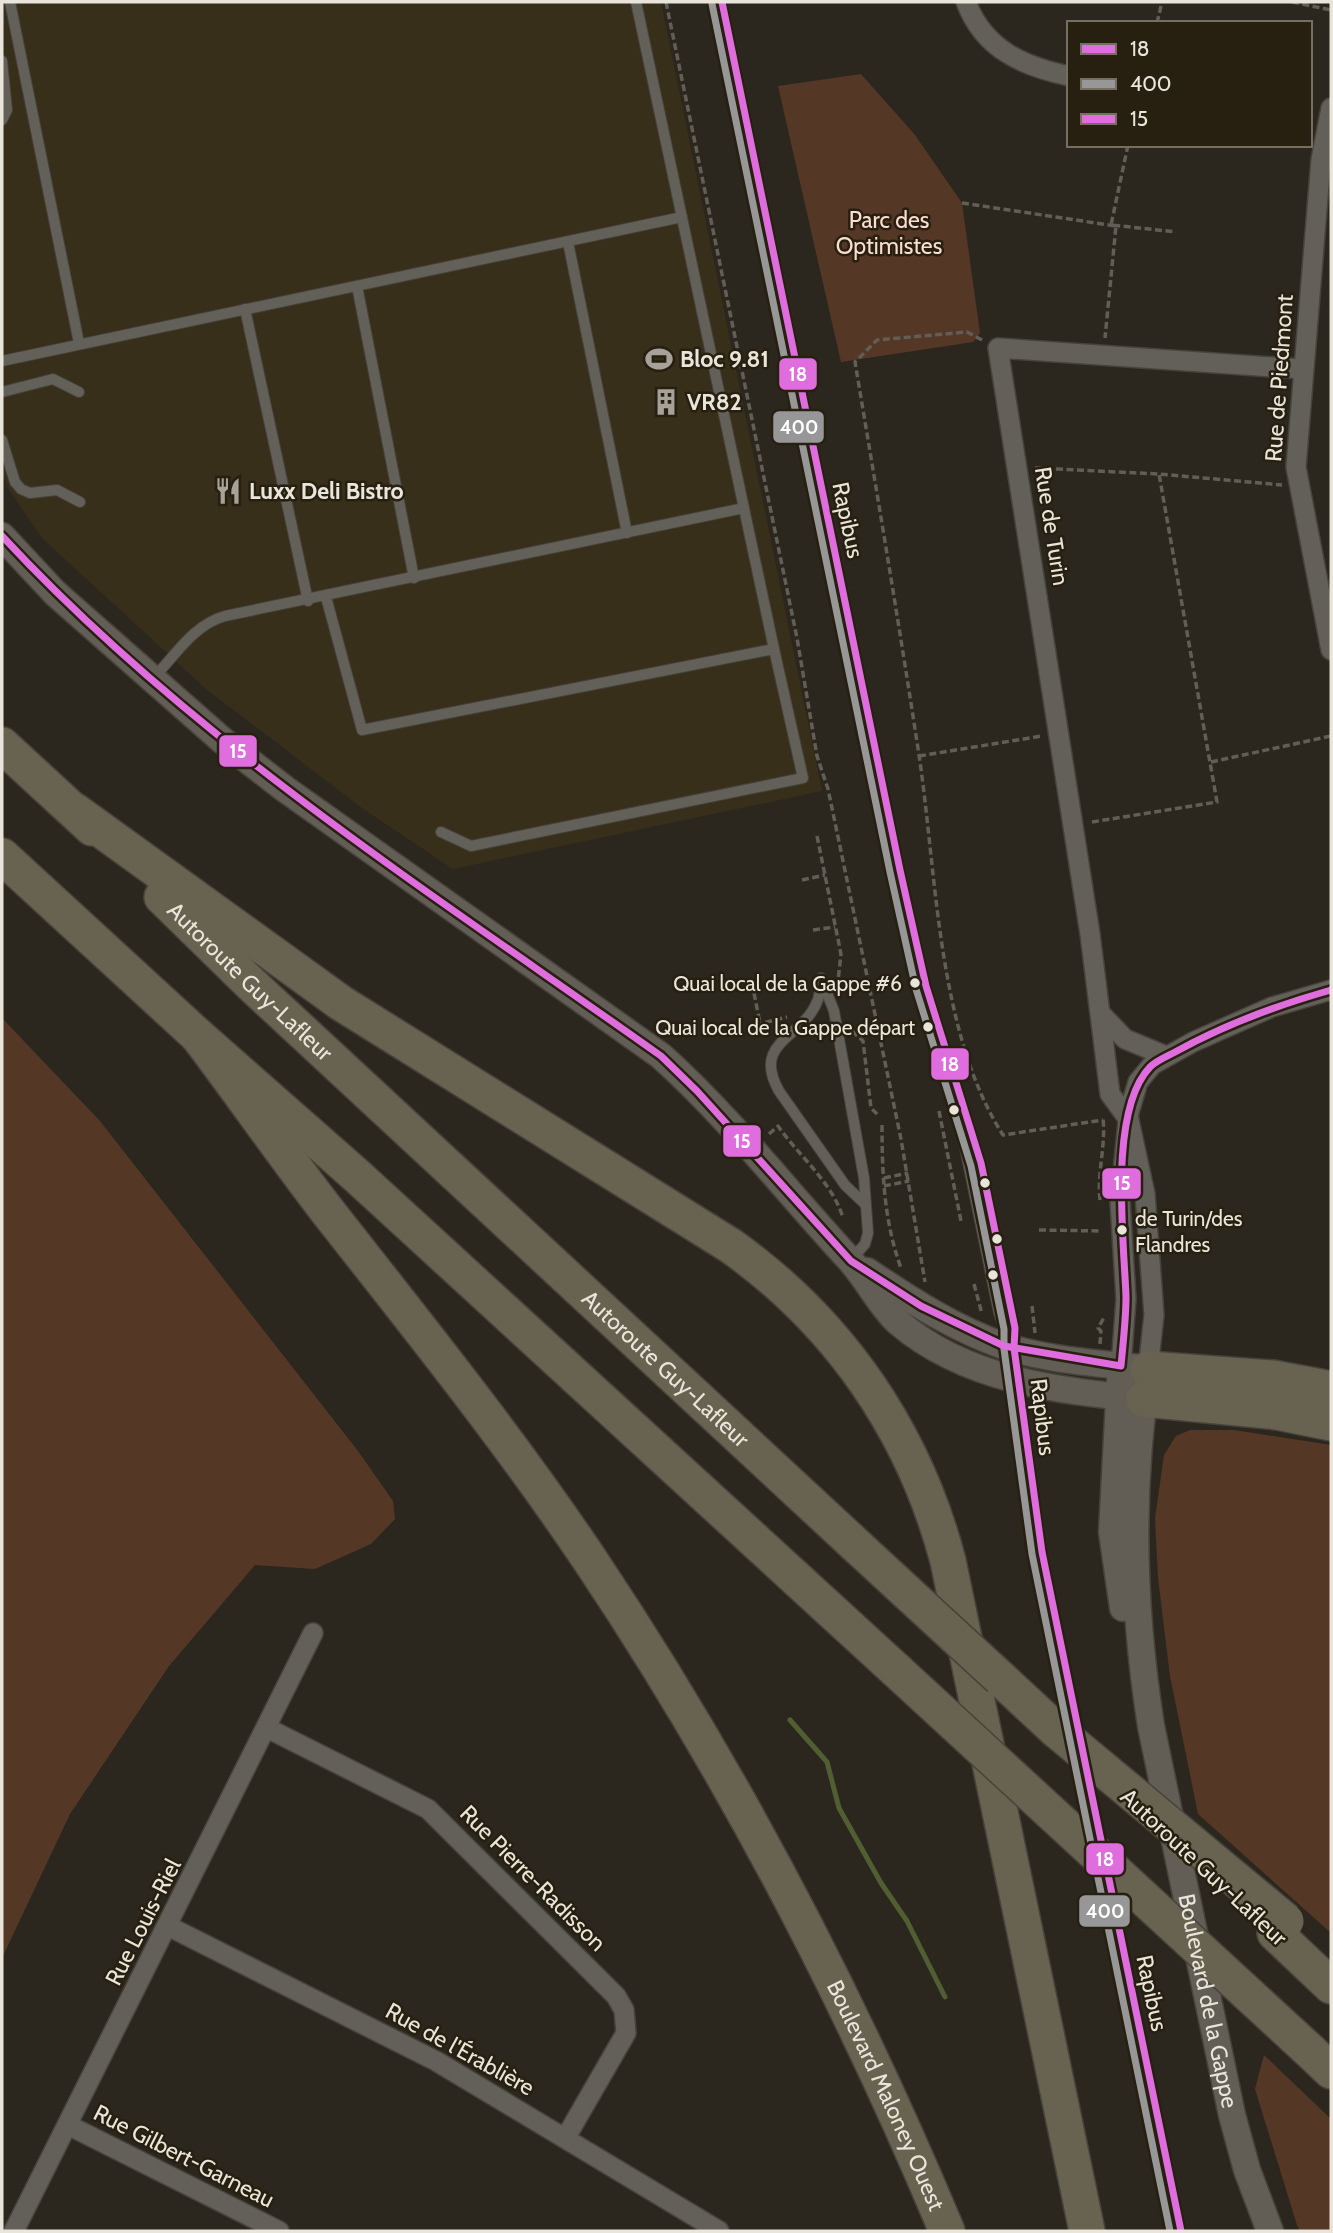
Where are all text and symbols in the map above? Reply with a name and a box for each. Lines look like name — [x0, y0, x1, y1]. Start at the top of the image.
legend — [1067, 21, 1312, 147]
text: 18 — [1130, 36, 1150, 61]
text: 400 — [1130, 71, 1171, 96]
text: 15 — [1130, 106, 1148, 131]
park label: Parc des Optimistes — [836, 206, 942, 260]
street label: Rue de Piedmont — [1259, 293, 1299, 463]
sports icon: Bloc 9.81 — [644, 344, 674, 374]
place label: Bloc 9.81 — [680, 345, 769, 373]
line badge: 18 — [778, 357, 818, 391]
text: 18 — [789, 363, 807, 386]
building icon: VR82 — [651, 387, 681, 417]
place label: VR82 — [687, 388, 742, 416]
line badge: 400 — [772, 410, 825, 444]
text: 400 — [780, 416, 818, 439]
street label: Rue de Turin — [1029, 465, 1075, 587]
restaurant icon: Luxx Deli Bistro — [213, 476, 243, 506]
place label: Luxx Deli Bistro — [249, 477, 404, 505]
street label: Rapibus — [826, 480, 870, 560]
line badge: 15 — [218, 734, 258, 768]
text: 15 — [229, 740, 247, 763]
street label: Autoroute Guy-Lafleur — [162, 896, 339, 1067]
place label: Quai local de la Gappe #6 — [673, 971, 902, 996]
marker: Quai local de la Gappe #6 — [908, 976, 922, 990]
place label: Quai local de la Gappe départ — [655, 1015, 915, 1040]
marker: Quai local de la Gappe départ — [921, 1020, 935, 1034]
line badge: 18 — [930, 1047, 970, 1081]
text: 18 — [941, 1053, 959, 1076]
unlabelled marker — [947, 1103, 961, 1117]
line badge: 15 — [722, 1124, 762, 1158]
text: 15 — [733, 1130, 751, 1153]
line badge: 15 — [1101, 1167, 1142, 1200]
text: 15 — [1113, 1172, 1131, 1195]
unlabelled marker — [978, 1176, 992, 1190]
place label: de Turin/des Flandres — [1135, 1206, 1243, 1257]
marker: de Turin/des Flandres — [1115, 1223, 1129, 1237]
unlabelled marker — [990, 1232, 1004, 1246]
unlabelled marker — [986, 1268, 1000, 1282]
street label: Autoroute Guy-Lafleur — [576, 1284, 756, 1454]
street label: Rapibus — [1024, 1377, 1062, 1457]
street label: Autoroute Guy-Lafleur — [1115, 1783, 1294, 1952]
street label: Rue Pierre-Radisson — [454, 1799, 612, 1957]
line badge: 18 — [1085, 1842, 1125, 1876]
text: 18 — [1096, 1848, 1114, 1871]
street label: Rue Louis-Riel — [99, 1853, 187, 1990]
street label: Boulevard de la Gappe — [1172, 1891, 1244, 2111]
line badge: 400 — [1078, 1894, 1131, 1928]
text: 400 — [1086, 1900, 1124, 1923]
street label: Rapibus — [1130, 1953, 1174, 2033]
street label: Boulevard Maloney Ouest — [821, 1976, 951, 2215]
street label: Rue de l'Érablière — [381, 1996, 540, 2102]
street label: Rue Gilbert-Garneau — [89, 2098, 279, 2214]

